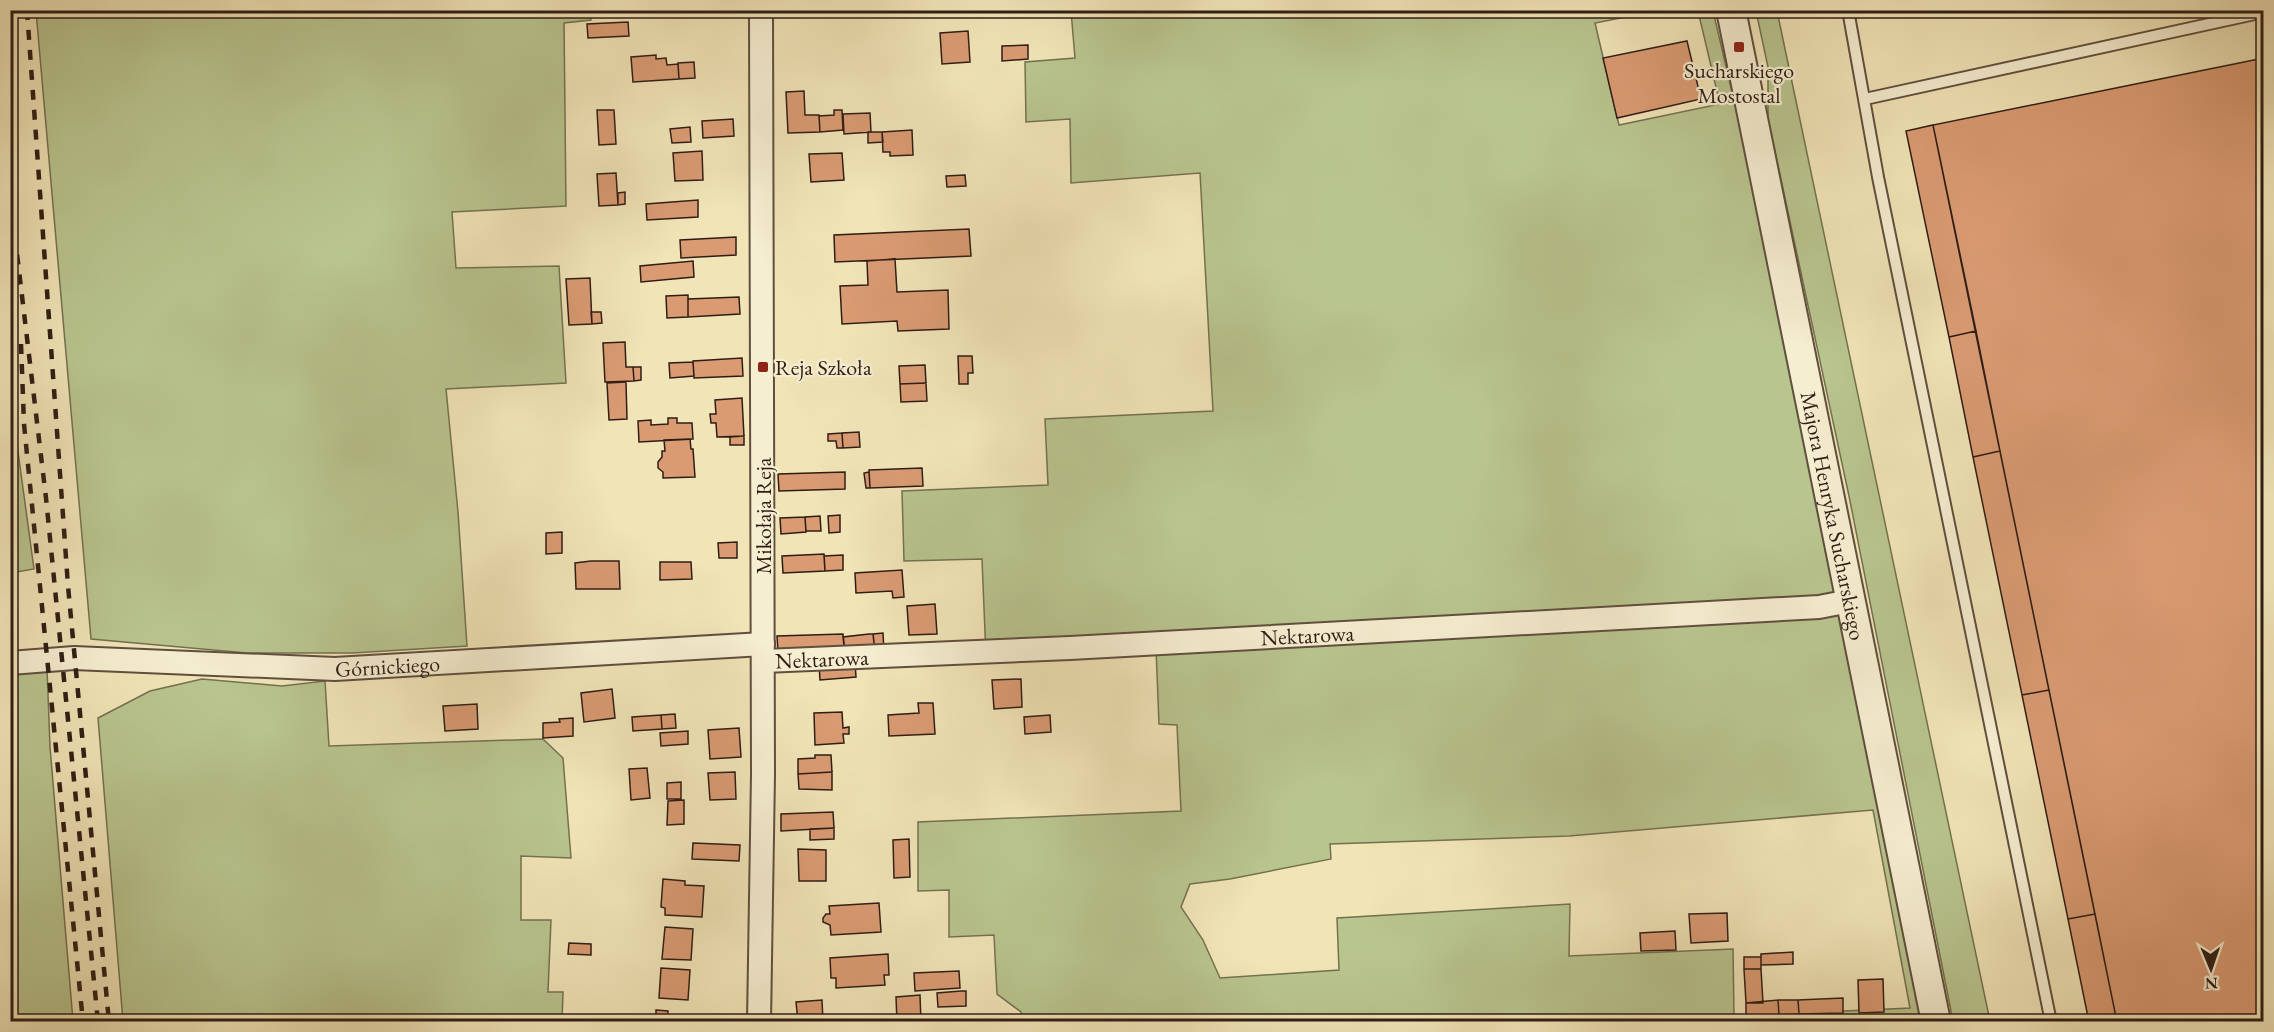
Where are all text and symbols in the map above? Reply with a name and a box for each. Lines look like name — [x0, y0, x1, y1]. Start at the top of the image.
marker: Sucharskiego Mostostal — [1732, 40, 1746, 54]
place label: Sucharskiego Mostostal — [1684, 56, 1794, 110]
place label: Reja Szkoła — [775, 353, 872, 382]
marker: Reja Szkoła — [756, 360, 770, 374]
street label: Majora Henryka Sucharskiego — [1794, 389, 1873, 643]
street label: Mikołaja Reja — [749, 457, 778, 574]
street label: Nektarowa — [1260, 618, 1355, 652]
street label: Nektarowa — [775, 642, 869, 675]
street label: Górnickiego — [334, 648, 441, 683]
north arrow — [2181, 939, 2241, 999]
text: N — [2205, 973, 2218, 994]

